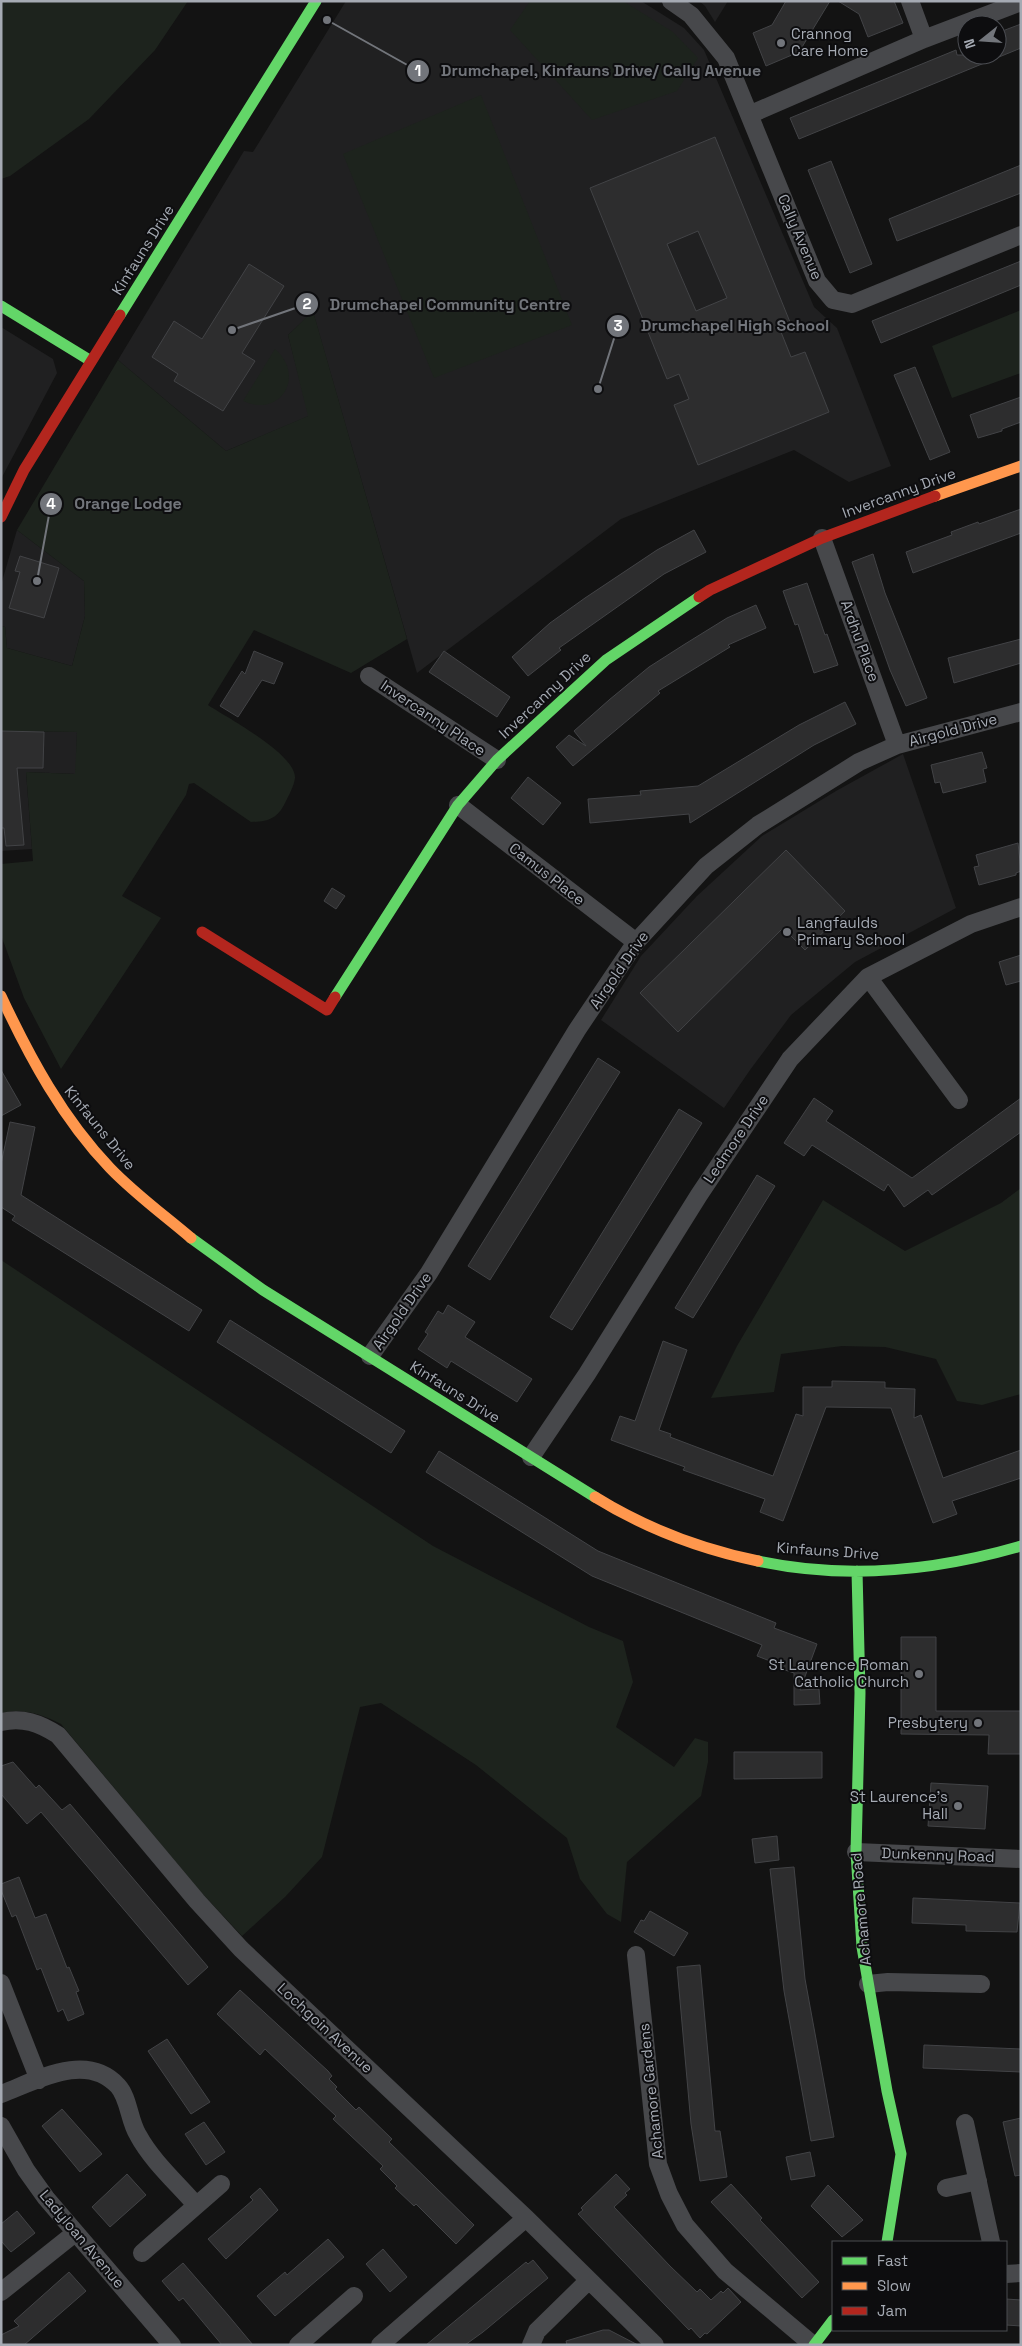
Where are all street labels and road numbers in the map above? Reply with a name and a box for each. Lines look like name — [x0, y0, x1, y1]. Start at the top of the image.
street label: Cally Avenue — [774, 191, 827, 283]
street label: Kinfauns Drive — [107, 201, 178, 298]
street label: Invercanny Drive — [839, 463, 958, 522]
street label: Ardhu Place — [837, 597, 884, 684]
street label: Invercanny Drive — [494, 647, 595, 742]
street label: Invercanny Place — [377, 675, 489, 760]
street label: Airgold Drive — [907, 709, 999, 750]
street label: Camus Place — [506, 838, 589, 909]
street label: Airgold Drive — [585, 927, 652, 1012]
street label: Kinfauns Drive — [61, 1082, 140, 1174]
street label: Ledmore Drive — [699, 1091, 772, 1187]
street label: Airgold Drive — [368, 1268, 435, 1353]
street label: Kinfauns Drive — [407, 1356, 504, 1427]
street label: Kinfauns Drive — [776, 1537, 880, 1564]
street label: Dunkenny Road — [881, 1843, 995, 1866]
street label: Achamore Road — [846, 1852, 875, 1966]
street label: Lochgoin Avenue — [274, 1978, 377, 2077]
street label: Achamore Gardens — [634, 2022, 667, 2160]
street label: Ladyloan Avenue — [36, 2186, 129, 2292]

